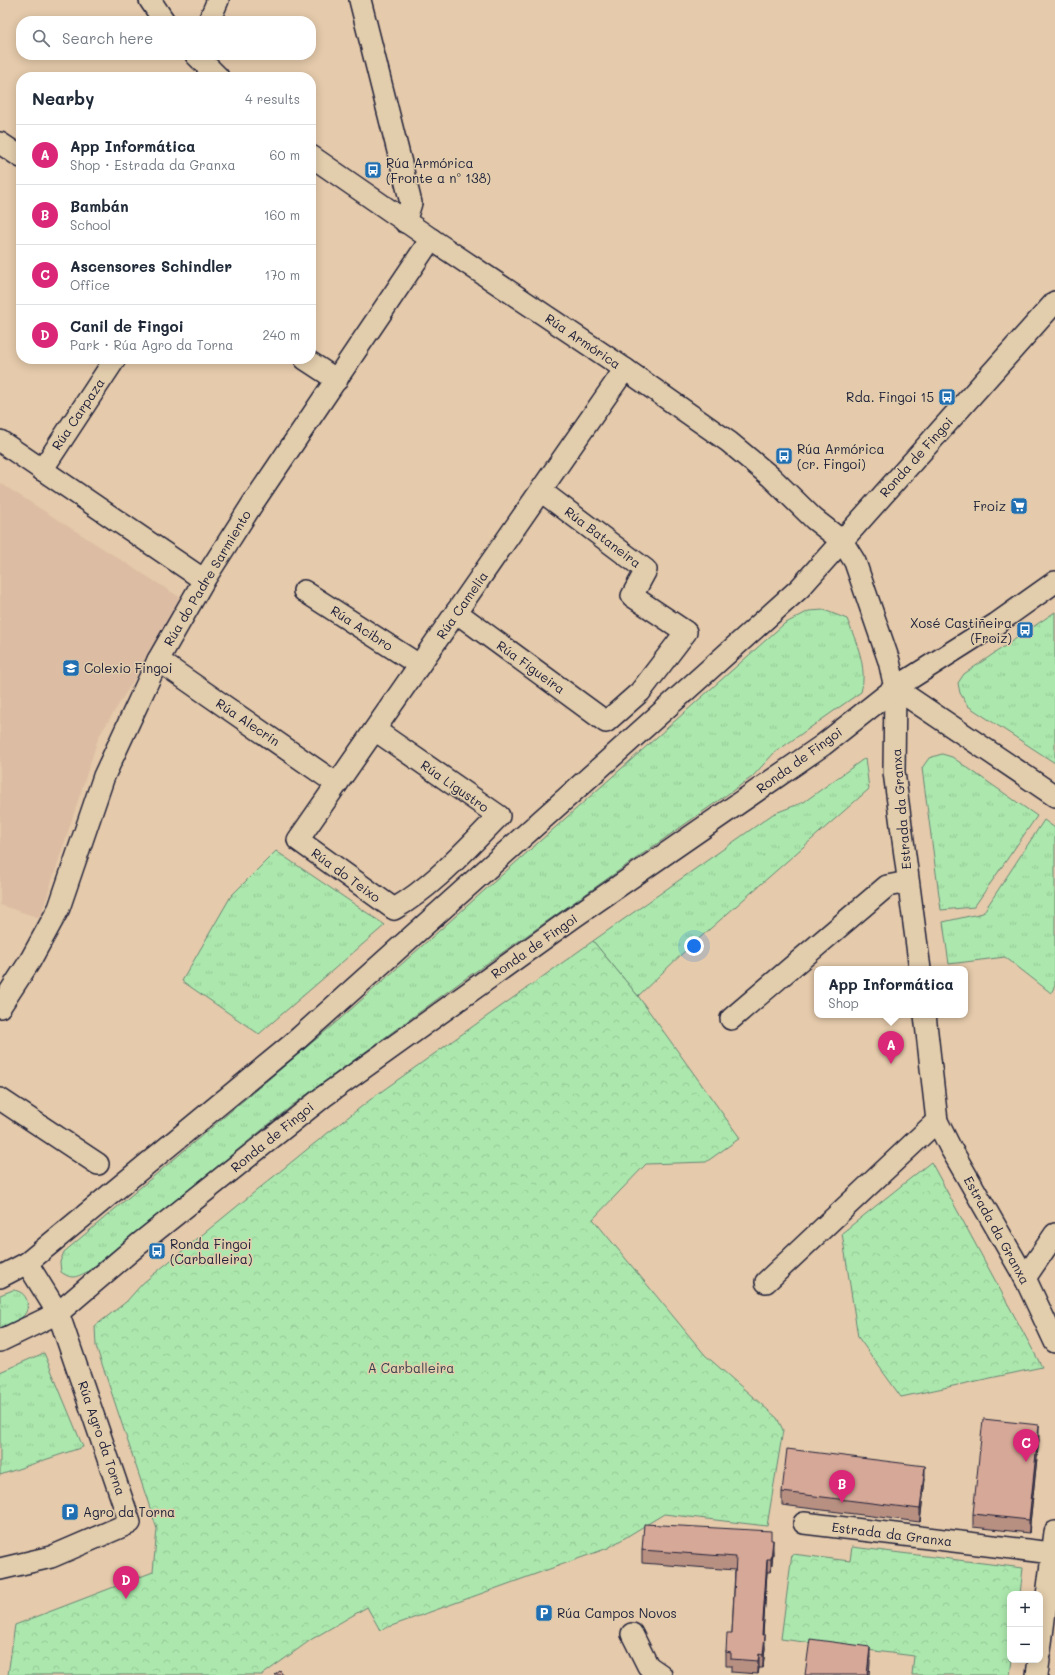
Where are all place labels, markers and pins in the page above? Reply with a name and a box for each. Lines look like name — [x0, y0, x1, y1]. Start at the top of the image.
place label: Rúa Armórica (Fronte a nº 138) — [386, 154, 491, 186]
bus stop icon: Rúa Armórica (Fronte a nº 138) — [363, 160, 383, 180]
bus stop icon: Rda. Fingoi 15 — [937, 387, 957, 407]
place label: Rda. Fingoi 15 — [846, 388, 934, 405]
place label: Rúa Armórica (cr. Fingoi) — [797, 440, 885, 472]
bus stop icon: Rúa Armórica (cr. Fingoi) — [774, 446, 794, 466]
supermarket icon: Froiz — [1009, 496, 1029, 516]
place label: Froiz — [973, 497, 1006, 514]
place label: Xosé Castiñeira (Froiz) — [910, 614, 1012, 646]
bus stop icon: Xosé Castiñeira (Froiz) — [1015, 620, 1035, 640]
school or university icon: Colexio Fingoi — [61, 658, 81, 678]
place label: Colexio Fingoi — [84, 659, 172, 676]
pin: A — [878, 1031, 904, 1064]
place label: Ronda Fingoi (Carballeira) — [170, 1235, 252, 1267]
bus stop icon: Ronda Fingoi (Carballeira) — [147, 1241, 167, 1261]
pin: C — [1013, 1429, 1039, 1462]
pin: B — [829, 1470, 855, 1503]
parking icon: Agro da Torna — [60, 1502, 80, 1522]
place label: Agro da Torna — [83, 1503, 175, 1520]
pin: D — [113, 1566, 139, 1599]
parking icon: Rúa Campos Novos — [534, 1603, 554, 1623]
place label: Rúa Campos Novos — [557, 1604, 677, 1621]

